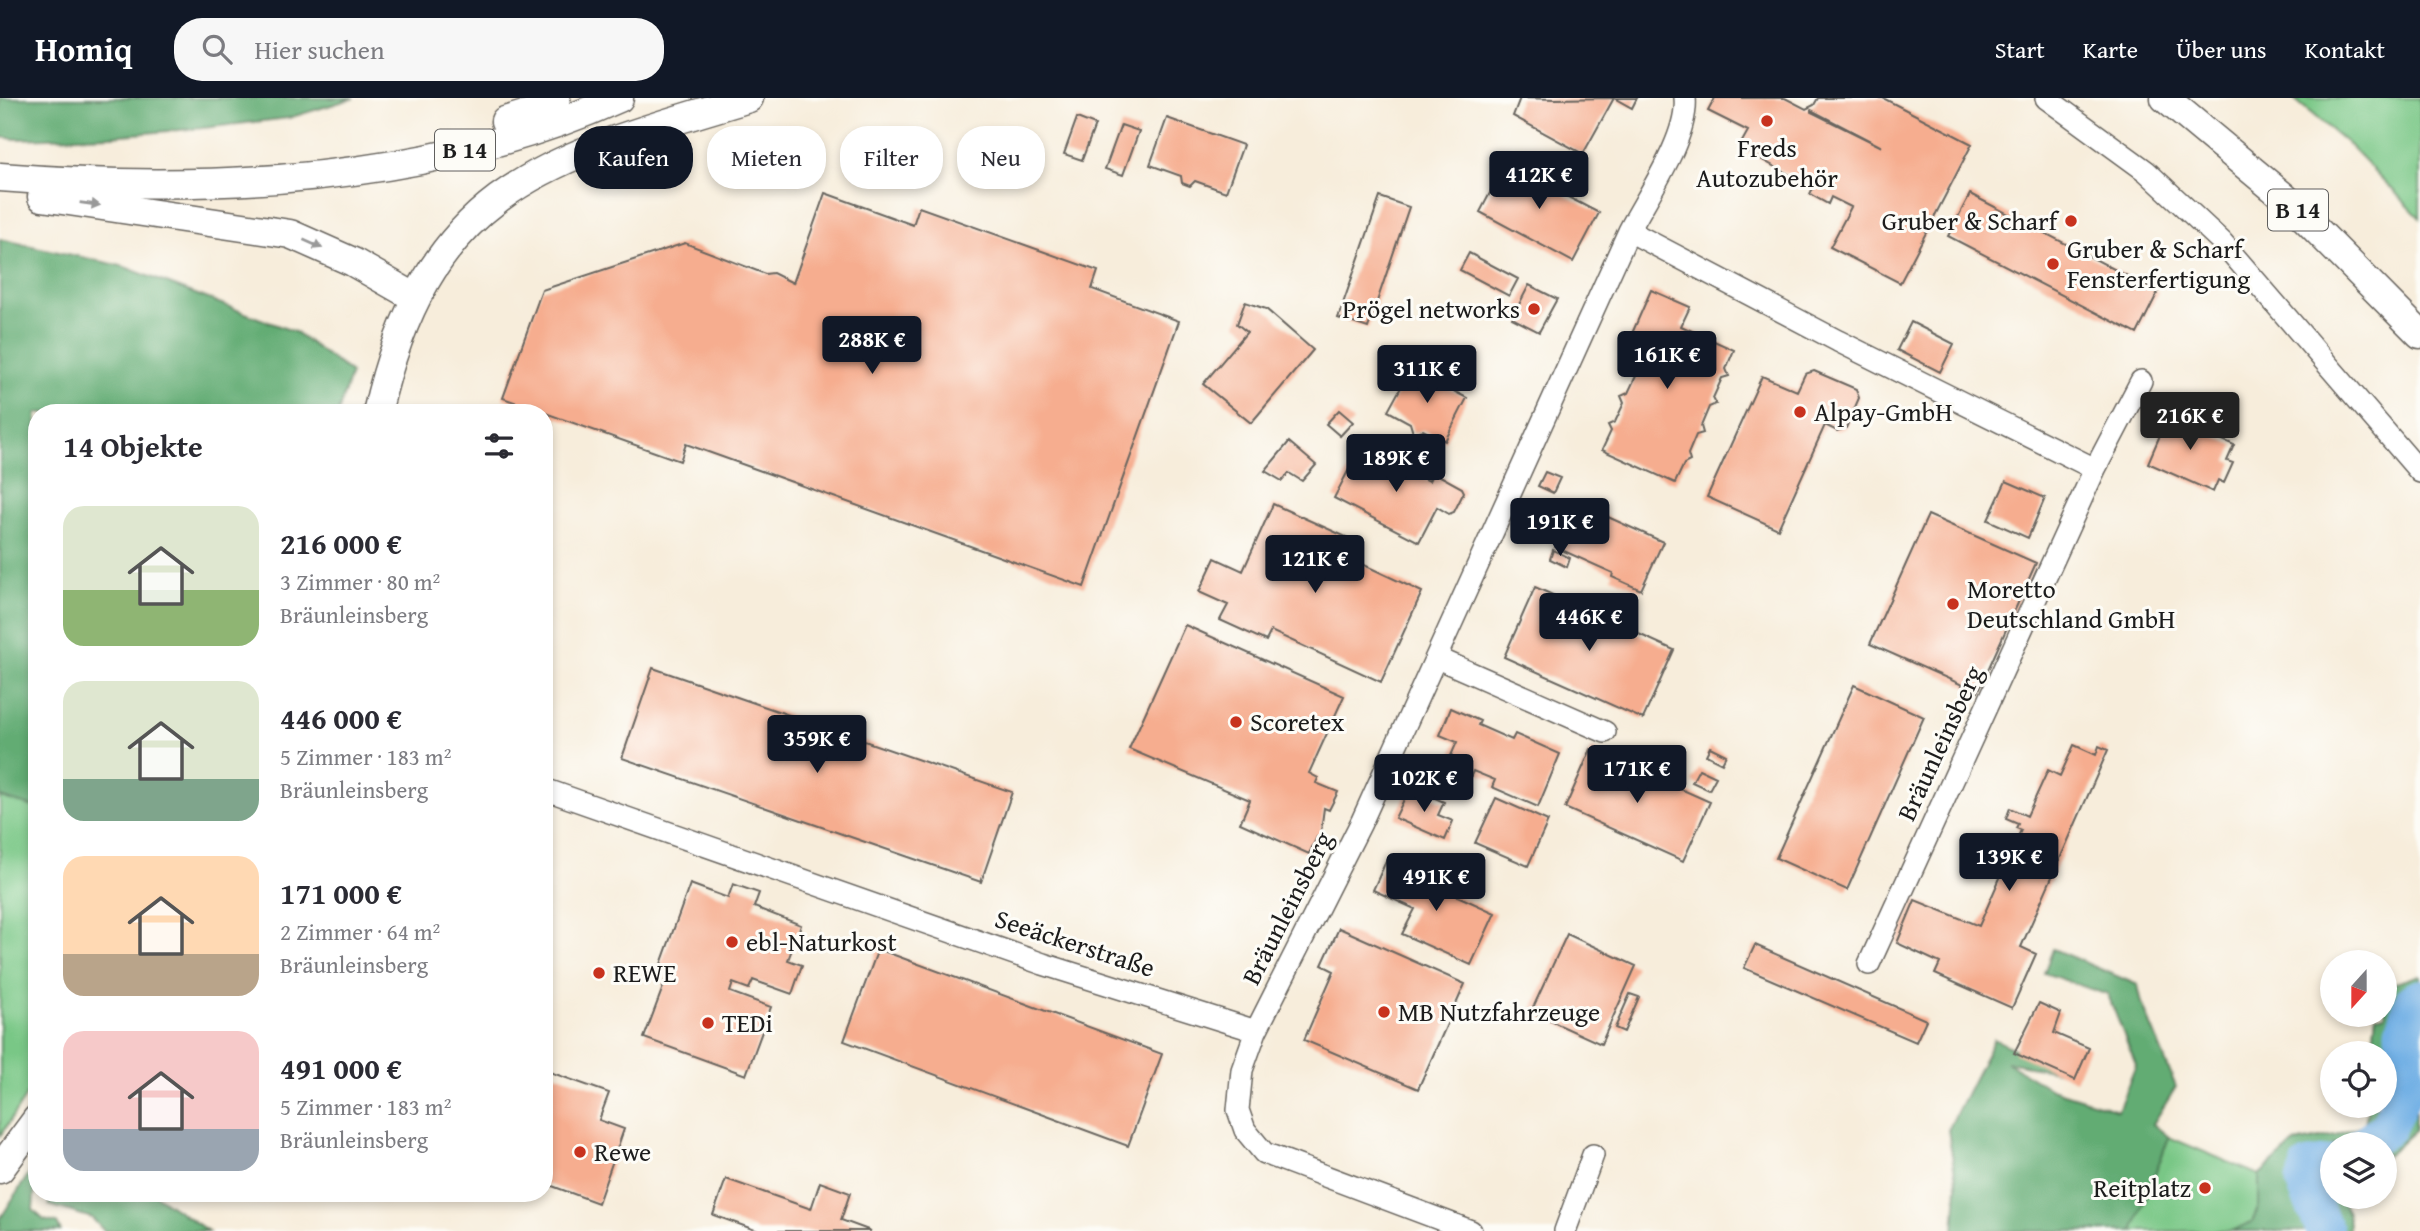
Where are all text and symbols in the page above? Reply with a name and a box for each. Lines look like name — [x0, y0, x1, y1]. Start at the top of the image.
search box — [174, 18, 664, 81]
text: Homiq — [35, 25, 132, 73]
icon: search — [198, 30, 236, 68]
text: Hier suchen — [254, 30, 385, 69]
text: Start — [1995, 32, 2045, 67]
text: Karte — [2083, 32, 2138, 67]
text: Über uns — [2176, 32, 2267, 67]
text: Kontakt — [2305, 32, 2385, 67]
marker: Freds Autozubehör — [1759, 113, 1775, 129]
chip: Kaufen — [574, 126, 693, 189]
chip: Mieten — [707, 126, 826, 189]
chip: Filter — [840, 126, 943, 189]
chip: Neu — [957, 126, 1045, 189]
place label: Freds Autozubehör — [1696, 128, 1838, 197]
road number: B 14 — [435, 130, 495, 170]
pin: 412K € — [1482, 152, 1596, 211]
text: 412K € — [1505, 157, 1573, 190]
road number: B 14 — [2268, 190, 2328, 230]
one-way arrow — [79, 198, 101, 209]
place label: Gruber & Scharf — [1882, 201, 2060, 240]
marker: Gruber & Scharf — [2063, 213, 2079, 229]
place label: Gruber & Scharf Fensterfertigung — [2067, 229, 2250, 298]
one-way arrow — [302, 239, 323, 250]
marker: Gruber & Scharf Fensterfertigung — [2045, 256, 2061, 272]
place label: Prögel networks — [1342, 289, 1520, 328]
marker: Prögel networks — [1526, 301, 1542, 317]
pin: 288K € — [815, 316, 929, 376]
text: 288K € — [838, 322, 906, 355]
pin: 161K € — [1610, 331, 1724, 391]
text: 161K € — [1633, 337, 1701, 370]
pin: 311K € — [1370, 345, 1484, 405]
text: 311K € — [1393, 351, 1461, 384]
place label: Alpay-GmbH — [1814, 392, 1953, 431]
pin: 216K € — [2133, 392, 2247, 452]
text: 216K € — [2156, 398, 2224, 431]
marker: Alpay-GmbH — [1792, 404, 1808, 420]
text: 14 Objekte — [63, 424, 203, 468]
icon: filters — [480, 427, 518, 465]
pin: 189K € — [1339, 434, 1453, 494]
text: 189K € — [1362, 440, 1430, 473]
pin: 191K € — [1503, 498, 1617, 558]
text: 191K € — [1526, 504, 1594, 537]
text: 216 000 € — [280, 521, 402, 565]
icon: home — [119, 534, 203, 618]
pin: 121K € — [1258, 536, 1372, 595]
text: 121K € — [1281, 541, 1349, 574]
text: 3 Zimmer · 80 m² — [280, 565, 440, 598]
place label: Moretto Deutschland GmbH — [1967, 569, 2175, 638]
pin: 446K € — [1532, 594, 1646, 653]
marker: Moretto Deutschland GmbH — [1945, 596, 1961, 612]
text: Bräunleinsberg — [280, 598, 428, 631]
text: 446K € — [1555, 599, 1623, 632]
street label: Bräunleinsberg — [1886, 659, 1993, 827]
text: 446 000 € — [280, 696, 402, 740]
place label: Scoretex — [1250, 702, 1345, 741]
icon: home — [119, 709, 203, 793]
marker: Scoretex — [1228, 714, 1244, 730]
pin: 359K € — [760, 716, 874, 775]
text: 359K € — [783, 721, 851, 754]
text: 5 Zimmer · 183 m² — [280, 740, 451, 773]
pin: 171K € — [1580, 746, 1694, 805]
text: 171K € — [1603, 751, 1671, 784]
pin: 102K € — [1367, 754, 1481, 814]
text: 102K € — [1390, 760, 1458, 793]
text: Bräunleinsberg — [280, 773, 428, 806]
street label: Bräunleinsberg — [1231, 824, 1342, 991]
pin: 139K € — [1952, 834, 2066, 893]
text: 139K € — [1975, 839, 2043, 872]
pin: 491K € — [1379, 854, 1493, 913]
text: 491K € — [1402, 859, 1470, 892]
text: 171 000 € — [280, 871, 402, 915]
icon: home — [119, 884, 203, 968]
street label: Seeäckerstraße — [990, 898, 1160, 987]
text: 2 Zimmer · 64 m² — [280, 915, 440, 948]
place label: ebl-Naturkost — [746, 922, 897, 961]
marker: ebl-Naturkost — [724, 934, 740, 950]
text: Bräunleinsberg — [280, 948, 428, 981]
north arrow — [2320, 950, 2398, 1027]
map controls — [2320, 950, 2397, 1209]
place label: REWE — [613, 953, 676, 992]
marker: REWE — [591, 965, 607, 981]
place label: MB Nutzfahrzeuge — [1398, 992, 1600, 1031]
place label: TEDi — [722, 1003, 773, 1042]
marker: MB Nutzfahrzeuge — [1376, 1004, 1392, 1020]
marker: TEDi — [700, 1015, 716, 1031]
button: locate — [2320, 1041, 2397, 1118]
text: 491 000 € — [280, 1046, 402, 1090]
icon: home — [119, 1059, 203, 1143]
text: 5 Zimmer · 183 m² — [280, 1090, 451, 1123]
text: Bräunleinsberg — [280, 1123, 428, 1156]
place label: Rewe — [594, 1132, 651, 1171]
button: layers — [2320, 1132, 2397, 1209]
marker: Rewe — [572, 1144, 588, 1160]
place label: Reitplatz — [2093, 1168, 2191, 1207]
marker: Reitplatz — [2197, 1180, 2213, 1196]

